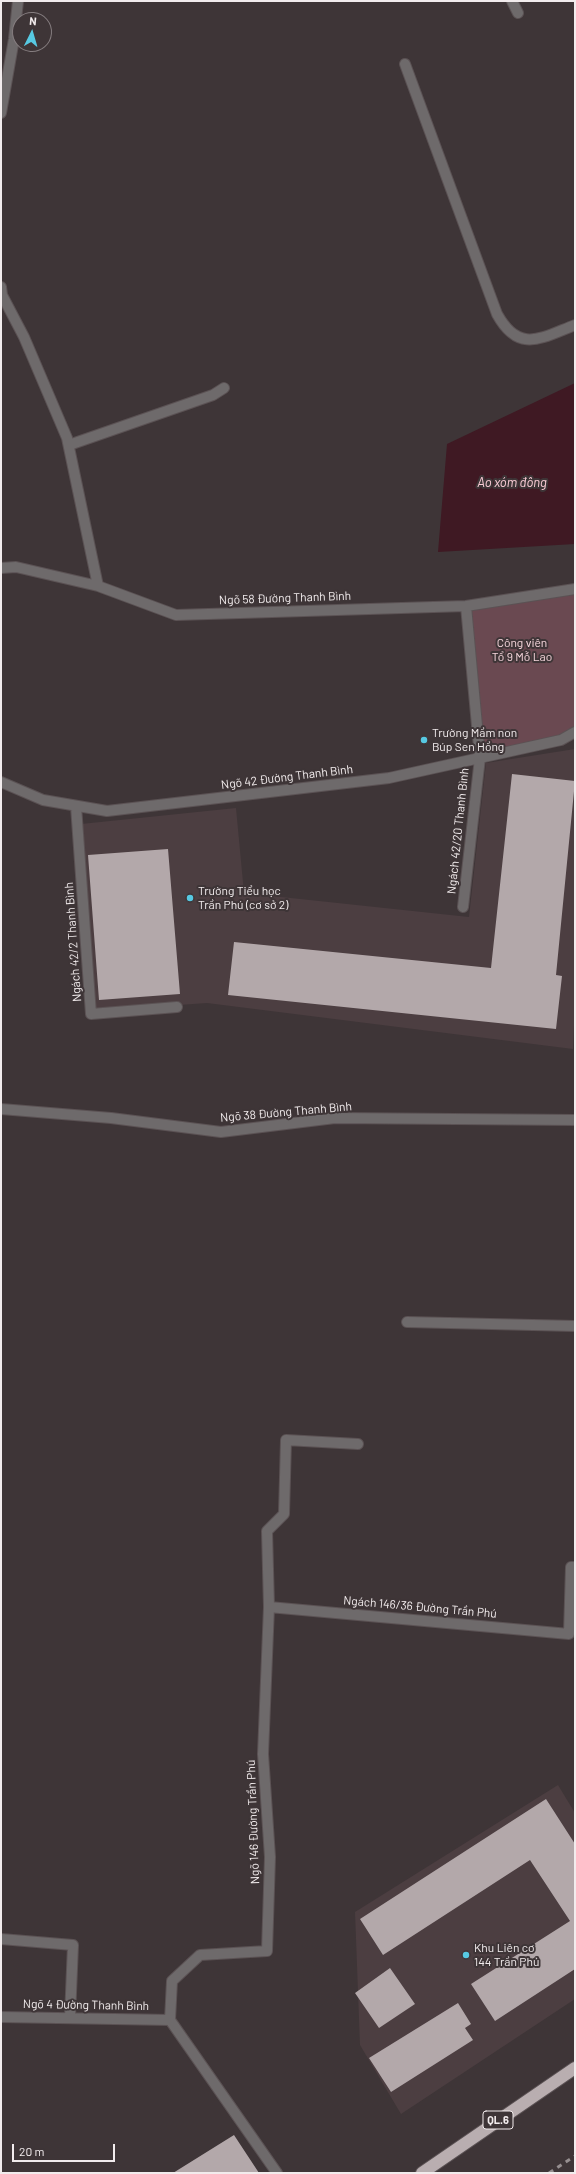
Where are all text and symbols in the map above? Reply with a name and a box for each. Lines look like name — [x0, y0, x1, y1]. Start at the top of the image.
north arrow — [12, 12, 52, 52]
text: N — [29, 14, 37, 27]
water label: Ao xóm đông — [477, 475, 547, 491]
street label: Ngõ 58 Đường Thanh Bình — [219, 588, 351, 608]
park label: Công viên Tổ 9 Mỗ Lao — [492, 636, 552, 664]
place label: Trường Mầm non Búp Sen Hồng — [432, 726, 517, 754]
marker: Trường Mầm non Búp Sen Hồng — [419, 735, 429, 745]
street label: Ngõ 42 Đường Thanh Bình — [220, 762, 354, 792]
street label: Ngách 42/20 Thanh Bình — [444, 767, 472, 895]
street label: Ngách 42/2 Thanh Bình — [62, 882, 84, 1002]
place label: Trường Tiểu học Trần Phú (cơ sở 2) — [198, 884, 288, 912]
marker: Trường Tiểu học Trần Phú (cơ sở 2) — [185, 893, 195, 903]
street label: Ngõ 38 Đường Thanh Bình — [220, 1099, 352, 1125]
street label: Ngách 146/36 Đường Trần Phú — [343, 1593, 497, 1621]
street label: Ngõ 146 Đường Trần Phú — [244, 1760, 262, 1884]
place label: Khu Liên cơ 144 Trần Phú — [474, 1941, 539, 1969]
marker: Khu Liên cơ 144 Trần Phú — [461, 1950, 471, 1960]
street label: Ngõ 4 Đường Thanh Bình — [23, 1997, 149, 2013]
road number: QL.6 — [483, 2111, 513, 2129]
scale bar — [14, 2136, 117, 2162]
text: 20 m — [19, 2144, 45, 2158]

